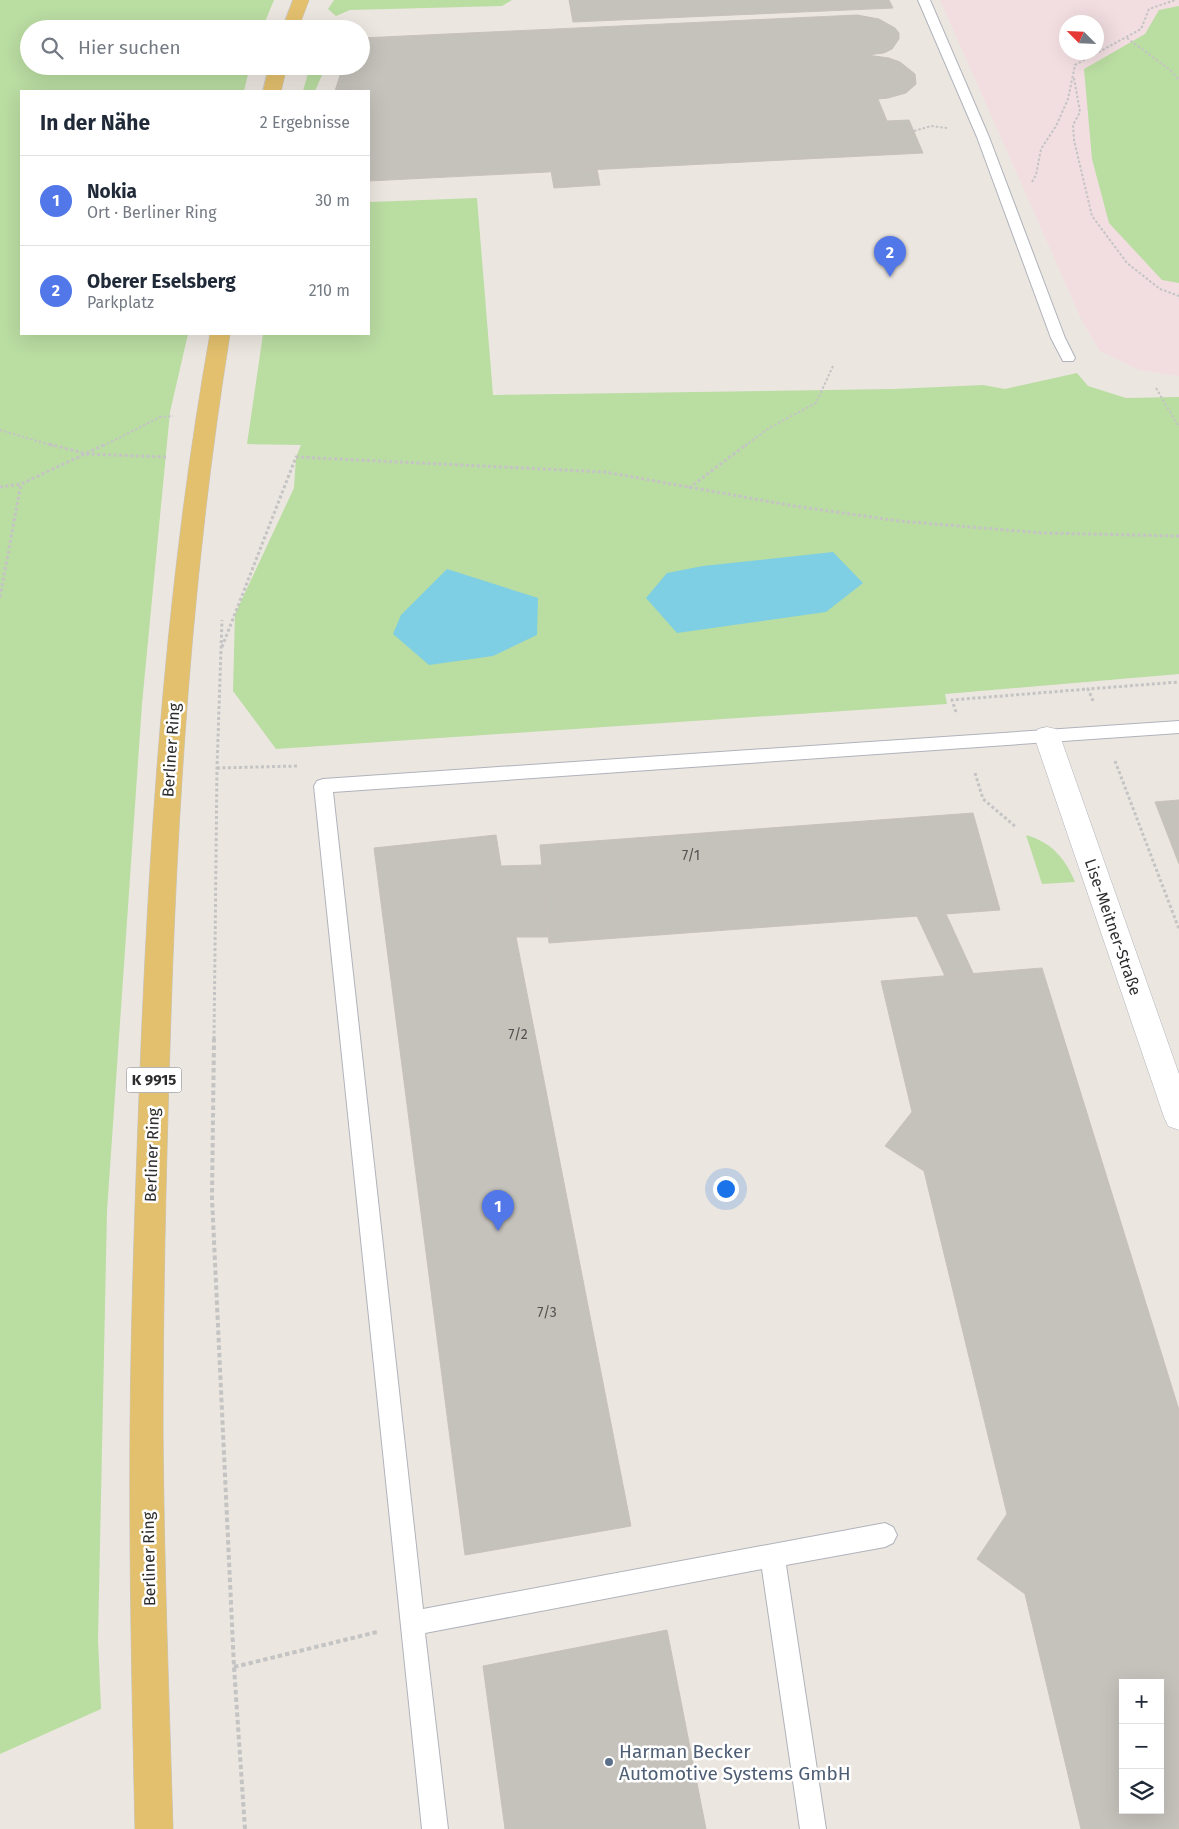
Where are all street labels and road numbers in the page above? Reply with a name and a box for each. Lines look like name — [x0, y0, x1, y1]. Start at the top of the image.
street label: Berliner Ring — [158, 702, 184, 798]
street label: Lise-Meitner-Straße — [1081, 856, 1145, 998]
road number: K 9915 — [126, 1068, 182, 1092]
street label: Berliner Ring — [141, 1107, 163, 1202]
street label: Berliner Ring — [139, 1511, 159, 1606]

